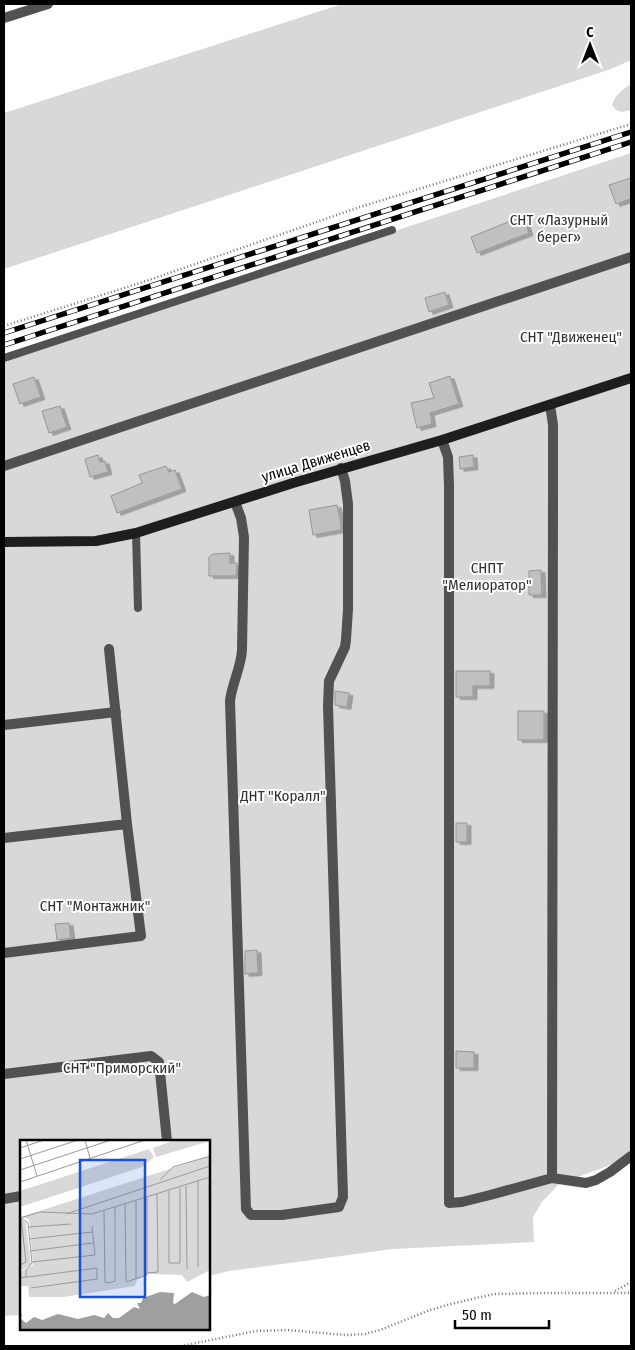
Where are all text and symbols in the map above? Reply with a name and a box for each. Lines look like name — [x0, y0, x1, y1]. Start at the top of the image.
north arrow — [565, 20, 615, 70]
text: С — [586, 24, 594, 41]
park label: СНТ «Лазурный берег» — [510, 211, 608, 246]
park label: СНТ "Движенец" — [520, 328, 622, 346]
street label: улица Движенцев — [260, 436, 372, 486]
park label: СНПТ "Мелиоратор" — [442, 559, 532, 594]
park label: ДНТ "Коралл" — [239, 787, 326, 805]
park label: СНТ "Монтажник" — [40, 897, 150, 915]
park label: СНТ "Приморский" — [63, 1059, 181, 1077]
inset map — [20, 1140, 210, 1330]
scale bar — [455, 1298, 549, 1330]
text: 50 m — [462, 1306, 492, 1324]

